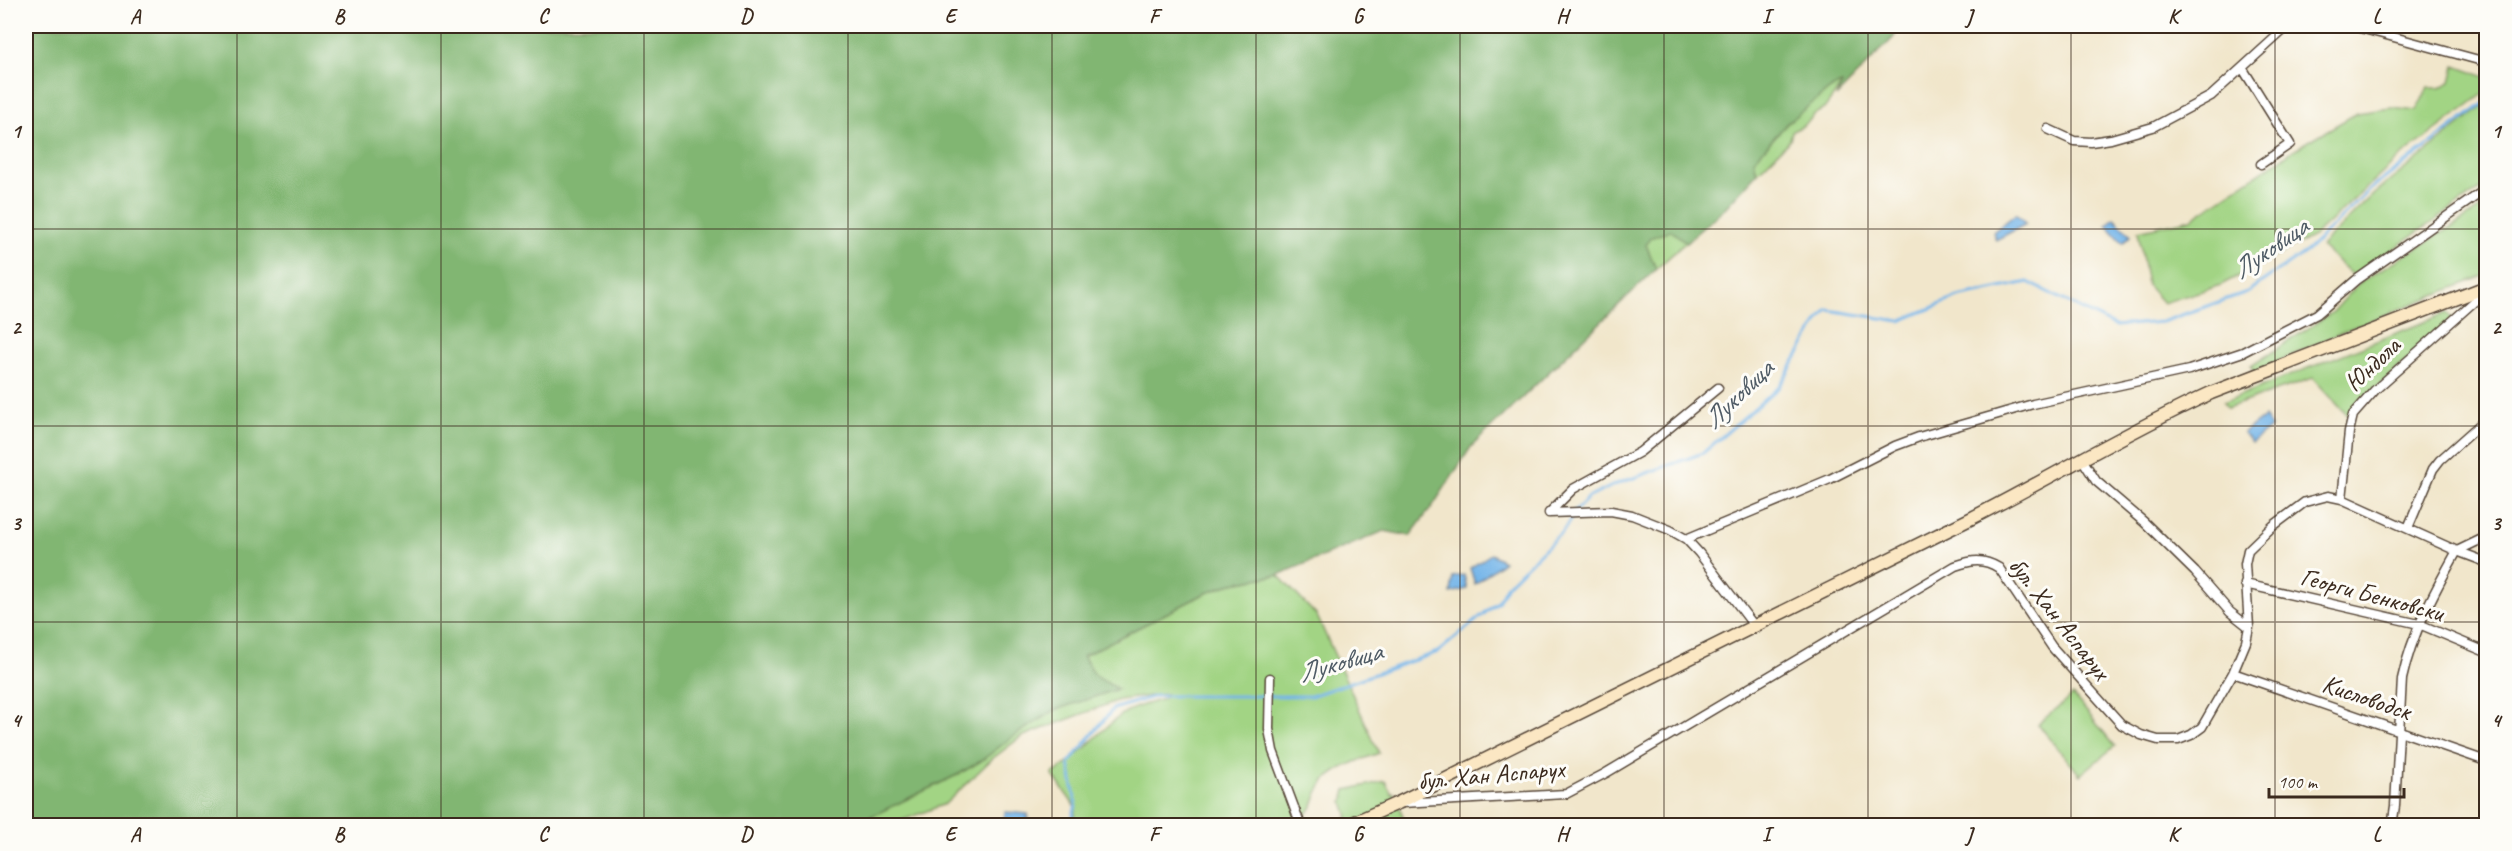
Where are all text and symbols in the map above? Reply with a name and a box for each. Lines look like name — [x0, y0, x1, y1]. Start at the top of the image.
text: A — [130, 4, 142, 29]
text: B — [334, 4, 346, 29]
text: C — [538, 4, 550, 29]
text: D — [740, 4, 754, 29]
text: E — [945, 4, 959, 29]
text: F — [1149, 4, 1163, 29]
text: G — [1353, 4, 1366, 29]
text: H — [1556, 4, 1571, 29]
text: I — [1762, 4, 1775, 29]
text: J — [1964, 4, 1976, 29]
text: K — [2168, 4, 2182, 29]
text: L — [2373, 4, 2383, 29]
text: 1 — [12, 119, 23, 144]
text: 1 — [2492, 119, 2503, 144]
water label: Луковица — [2225, 208, 2316, 286]
text: 2 — [12, 315, 23, 340]
text: 2 — [2492, 315, 2503, 340]
street label: Юндола — [2337, 329, 2408, 399]
water label: Луковица — [1696, 351, 1782, 436]
text: 3 — [12, 511, 23, 536]
text: 3 — [2492, 511, 2503, 536]
street label: бул. Хан Аспарух — [2001, 550, 2119, 688]
street label: Георги Бенковски — [2297, 560, 2449, 630]
water label: Луковица — [1294, 633, 1388, 690]
street label: Кисловодск — [2318, 667, 2417, 729]
text: 4 — [12, 708, 24, 733]
text: 4 — [2492, 708, 2504, 733]
street label: бул. Хан Аспарух — [1416, 751, 1568, 797]
scale bar — [2269, 761, 2404, 799]
text: 100 m — [2278, 771, 2319, 793]
text: A — [130, 822, 142, 847]
text: B — [334, 822, 346, 847]
text: C — [538, 822, 550, 847]
text: D — [740, 822, 754, 847]
text: E — [945, 822, 959, 847]
text: F — [1149, 822, 1163, 847]
text: G — [1353, 822, 1366, 847]
text: H — [1556, 822, 1571, 847]
text: I — [1762, 822, 1775, 847]
text: J — [1964, 822, 1976, 847]
text: K — [2168, 822, 2182, 847]
text: L — [2373, 822, 2383, 847]

